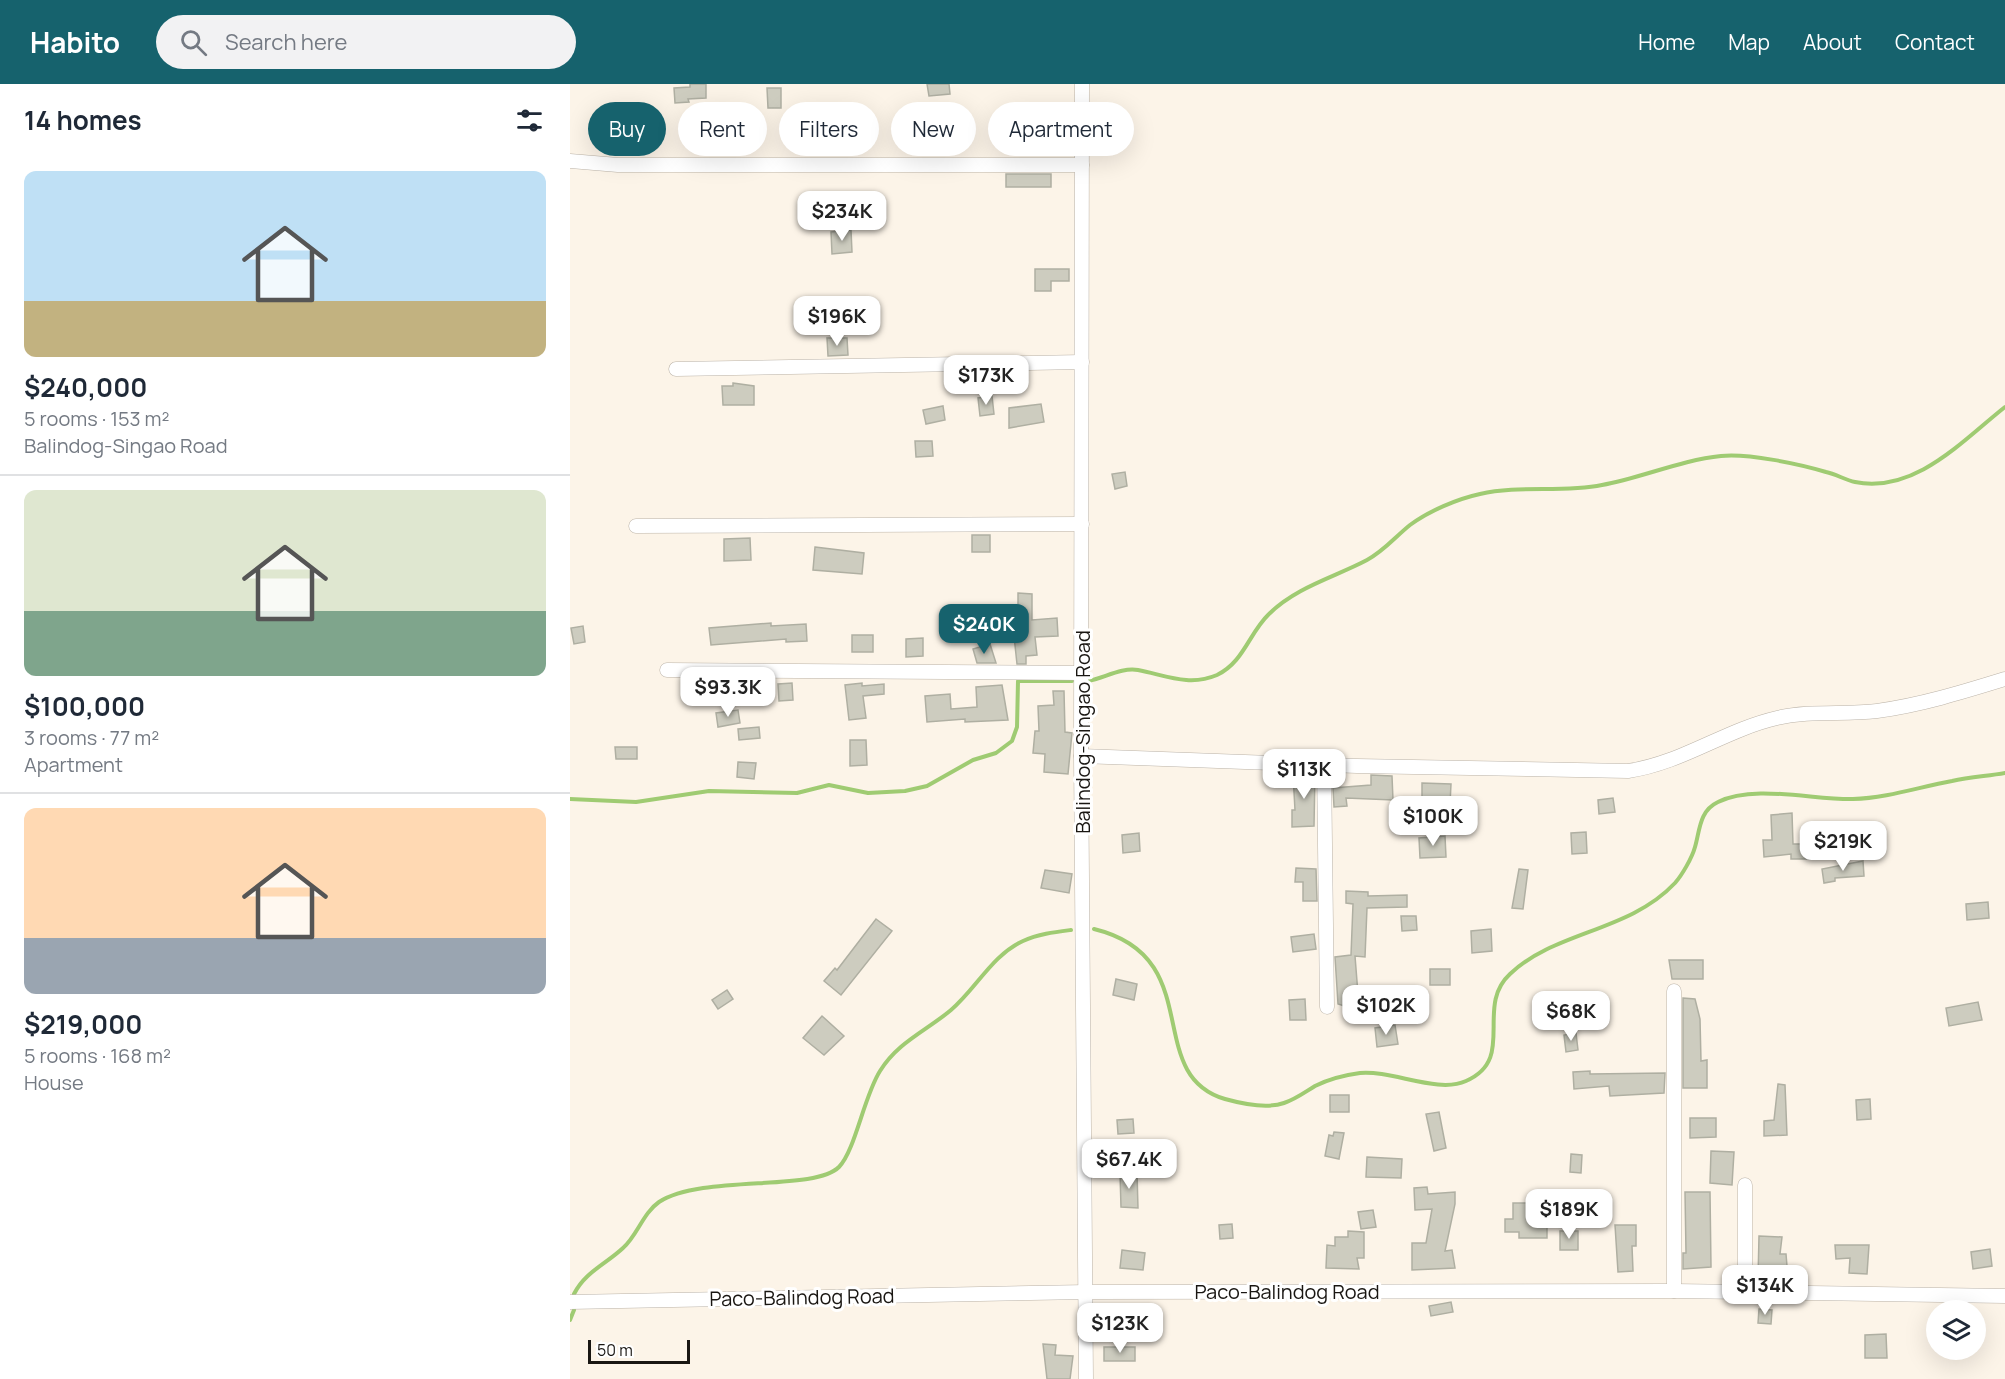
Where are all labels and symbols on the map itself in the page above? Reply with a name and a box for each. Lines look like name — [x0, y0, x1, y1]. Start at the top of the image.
pin: $234K — [800, 191, 884, 242]
pin: $196K — [795, 296, 879, 347]
pin: $173K — [944, 355, 1028, 406]
pin: $240K — [942, 604, 1026, 655]
street label: Balindog-Singao Road — [1069, 630, 1096, 834]
pin: $93.3K — [679, 667, 777, 718]
pin: $113K — [1262, 749, 1346, 800]
pin: $100K — [1391, 796, 1475, 847]
pin: $219K — [1801, 821, 1885, 872]
pin: $102K — [1344, 985, 1428, 1036]
pin: $68K — [1535, 991, 1607, 1042]
pin: $67.4K — [1080, 1139, 1178, 1190]
pin: $189K — [1527, 1189, 1611, 1240]
pin: $134K — [1723, 1265, 1807, 1316]
street label: Paco-Balindog Road — [1194, 1278, 1380, 1305]
street label: Paco-Balindog Road — [709, 1282, 895, 1312]
pin: $123K — [1078, 1303, 1162, 1354]
scale bar — [588, 1337, 690, 1364]

